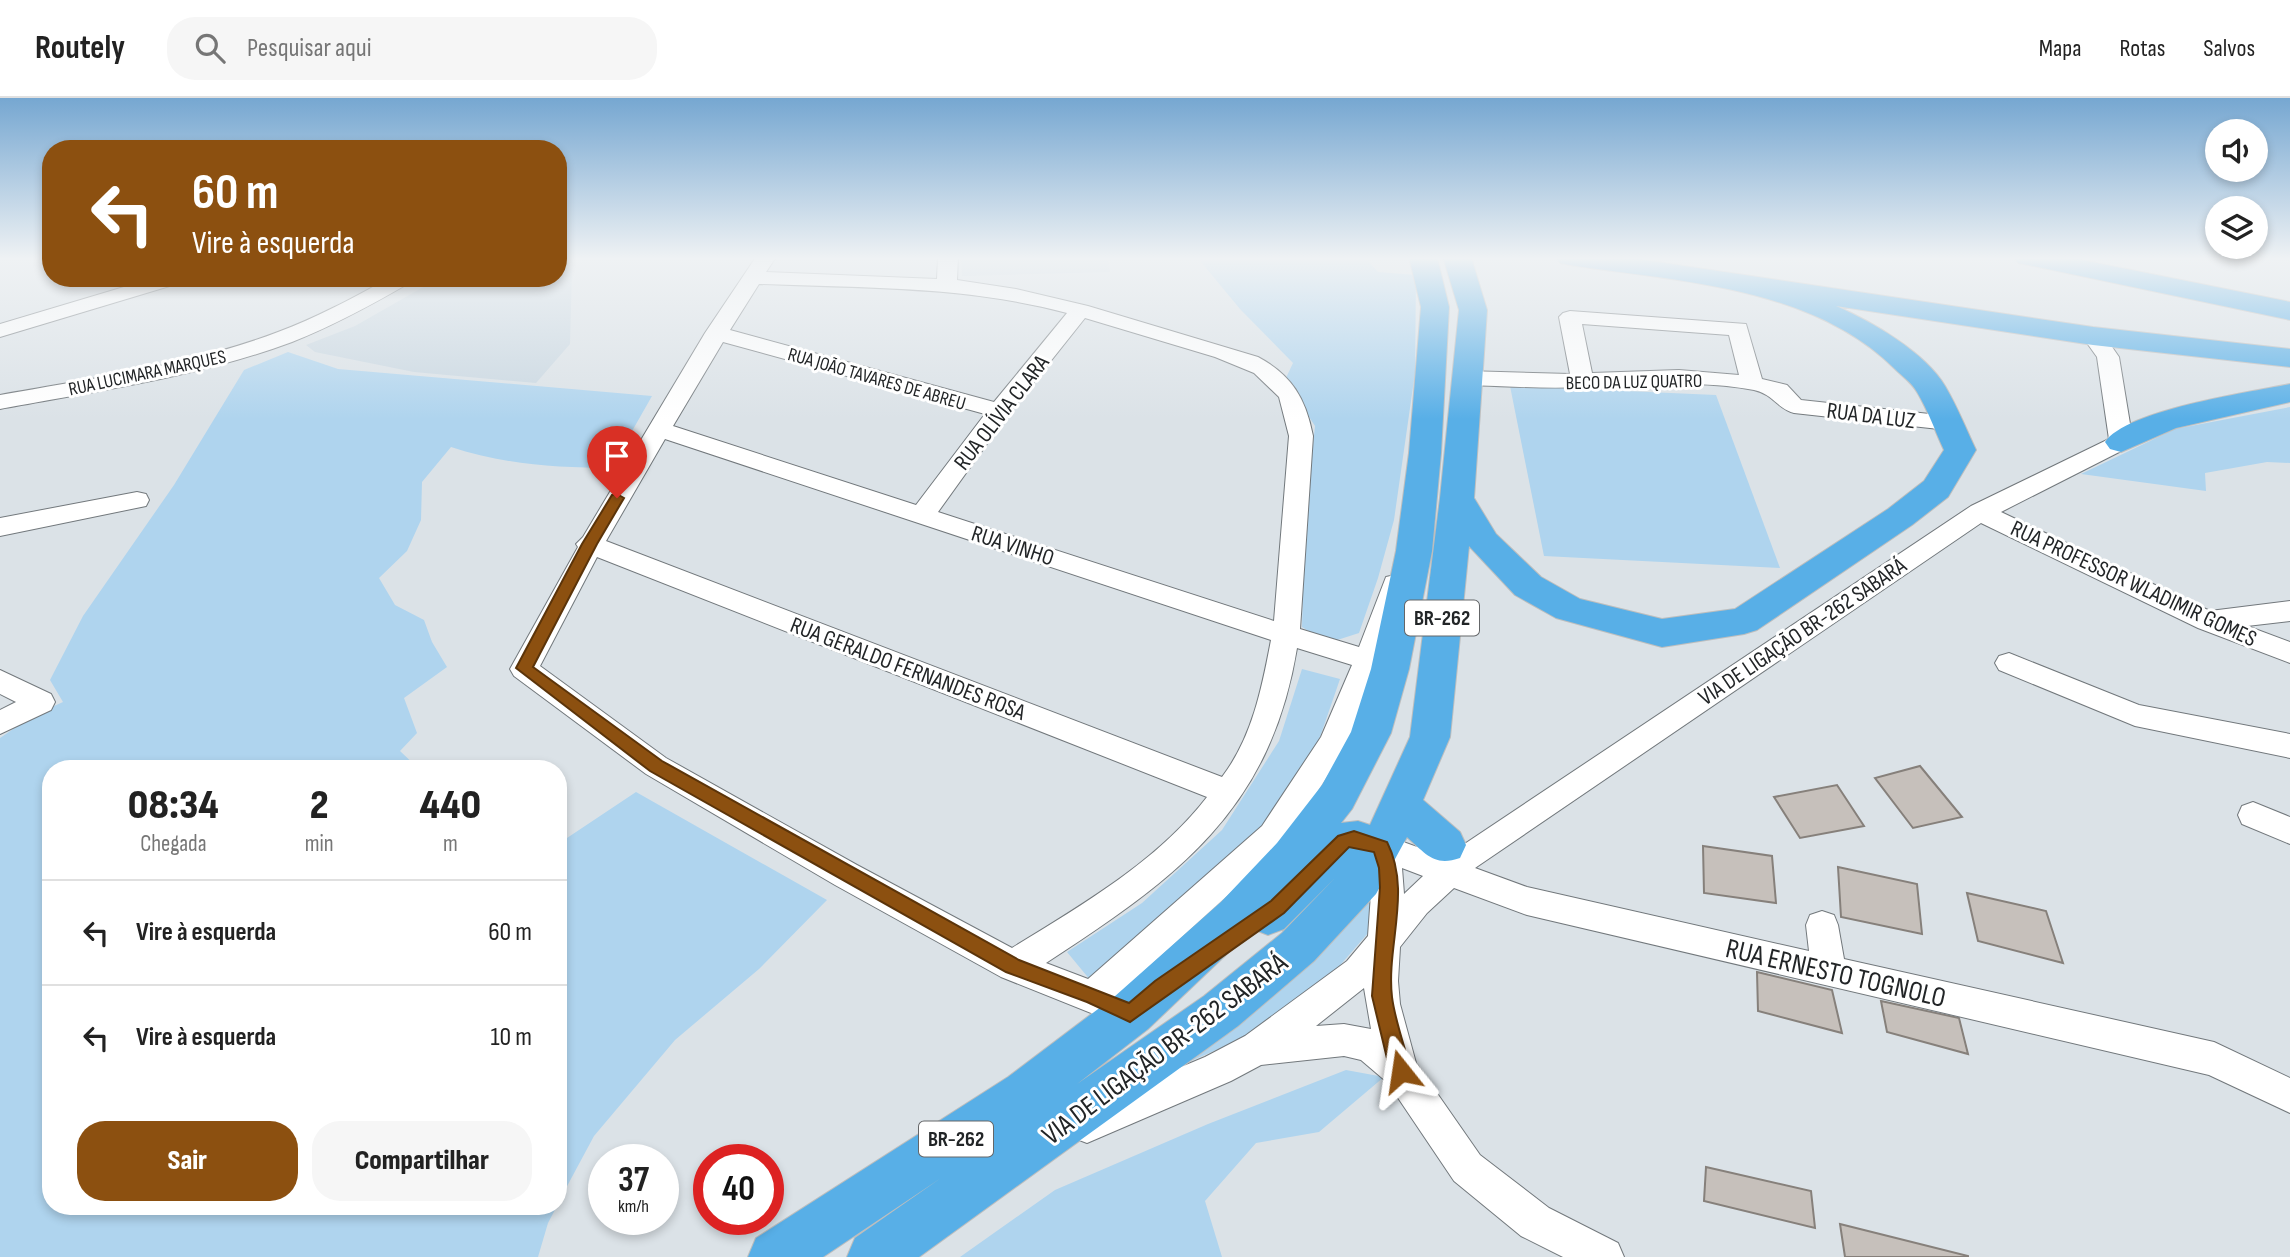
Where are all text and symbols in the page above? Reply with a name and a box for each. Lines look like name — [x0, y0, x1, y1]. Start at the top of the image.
search box — [167, 17, 657, 80]
text: Routely — [35, 28, 125, 68]
icon: search — [191, 29, 229, 67]
text: Pesquisar aqui — [247, 33, 372, 64]
text: Mapa — [2039, 34, 2082, 63]
text: Rotas — [2120, 34, 2165, 63]
text: Salvos — [2203, 34, 2255, 63]
map controls — [2205, 119, 2268, 259]
button: sound — [2205, 119, 2268, 182]
text: 60 m — [192, 164, 279, 223]
icon: left — [77, 168, 168, 259]
button: layers — [2205, 196, 2268, 259]
text: Vire à esquerda — [192, 224, 355, 263]
street label: RUA JOÃO TAVARES DE ABREU — [785, 343, 968, 416]
street label: RUA LUCIMARA MARQUES — [67, 346, 228, 401]
street label: RUA OLÍVIA CLARA — [948, 349, 1055, 476]
street label: BECO DA LUZ QUATRO — [1566, 370, 1702, 395]
street label: RUA DA LUZ — [1825, 397, 1917, 435]
pin — [587, 426, 647, 498]
icon: arrive — [598, 437, 636, 475]
street label: RUA PROFESSOR WLADIMIR GOMES — [2006, 515, 2261, 653]
street label: RUA VINHO — [968, 520, 1057, 572]
street label: VIA DE LIGAÇÃO BR-262 SABARÁ — [1693, 552, 1912, 712]
road number: BR-262 — [1405, 601, 1479, 636]
street label: RUA GERALDO FERNANDES ROSA — [786, 611, 1029, 727]
text: 08:34 — [128, 780, 219, 831]
text: 2 — [310, 780, 329, 831]
text: 440 — [419, 780, 481, 831]
text: Chegada — [140, 830, 207, 858]
text: min — [305, 830, 334, 858]
text: m — [443, 830, 458, 858]
icon: left — [77, 914, 115, 952]
text: Vire à esquerda — [136, 917, 276, 948]
text: 60 m — [488, 917, 532, 948]
street label: RUA ERNESTO TOGNOLO — [1723, 932, 1949, 1015]
street label: VIA DE LIGAÇÃO BR-262 SABARÁ — [1036, 946, 1295, 1152]
icon: left — [77, 1019, 115, 1057]
text: Vire à esquerda — [136, 1022, 276, 1053]
text: 10 m — [490, 1022, 532, 1053]
position arrow — [1364, 1034, 1438, 1108]
button: Sair — [77, 1121, 298, 1201]
button: Compartilhar — [312, 1121, 532, 1201]
road number: BR-262 — [919, 1122, 993, 1156]
speed limit sign: 40 — [693, 1144, 784, 1235]
text: 37 — [618, 1159, 649, 1202]
text: km/h — [618, 1196, 649, 1217]

